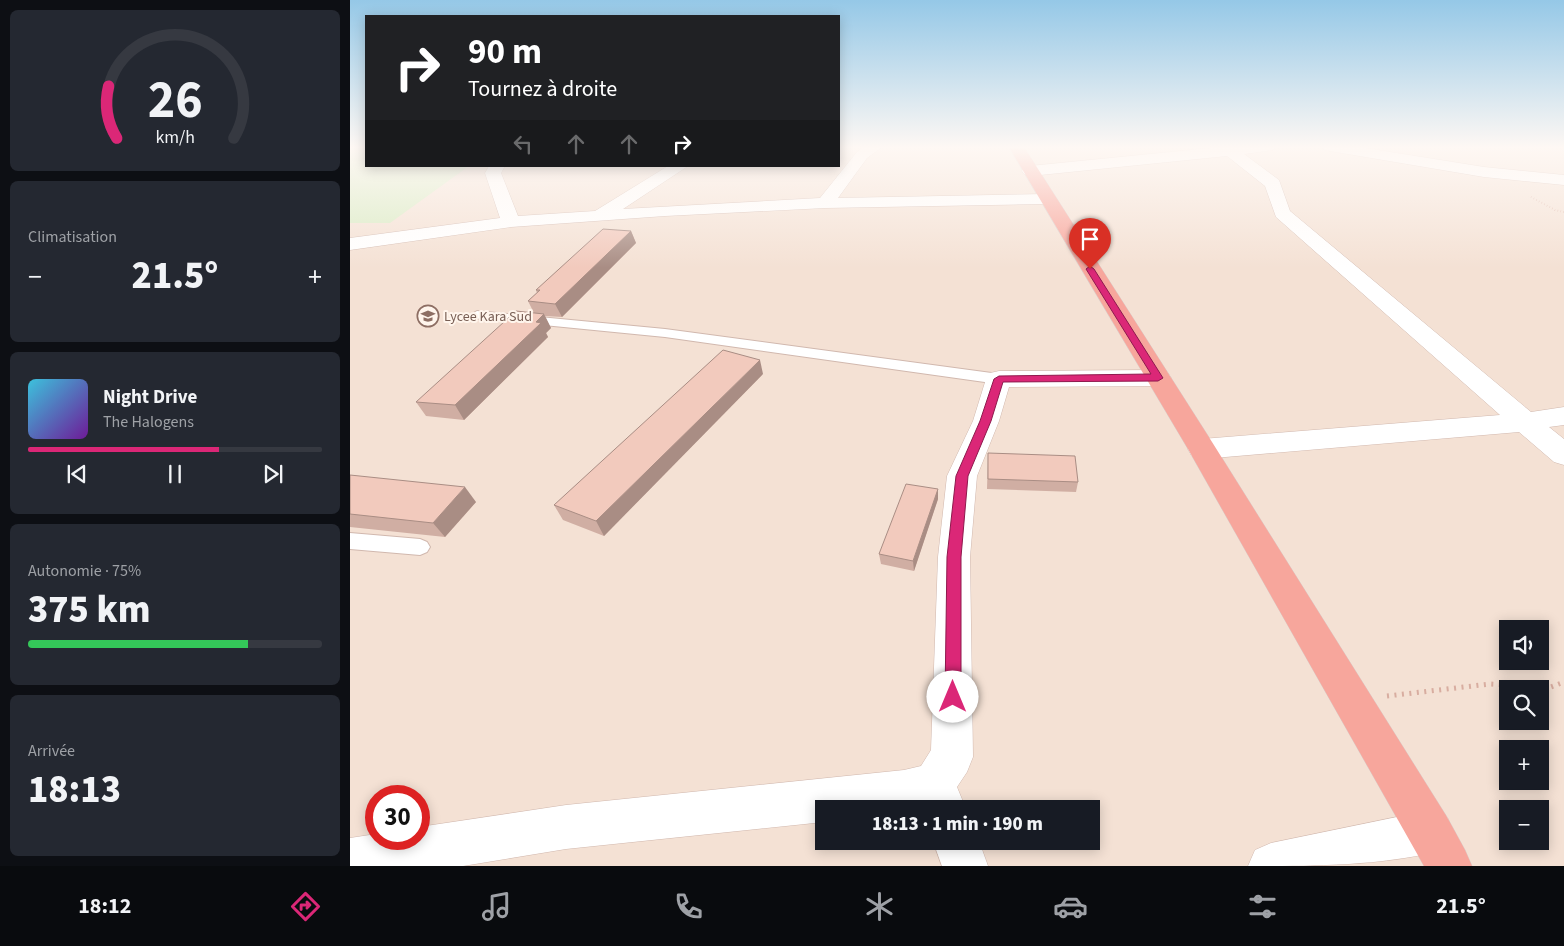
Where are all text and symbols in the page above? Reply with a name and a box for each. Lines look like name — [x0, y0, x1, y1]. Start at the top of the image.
text: 90 m — [468, 27, 542, 77]
icon: right — [385, 35, 450, 100]
text: 26 — [148, 64, 202, 138]
text: Tournez à droite — [468, 73, 617, 105]
text: km/h — [155, 125, 195, 150]
icon: left — [509, 130, 537, 158]
icon: ahead — [562, 130, 590, 158]
icon: ahead — [615, 130, 643, 158]
icon: right — [668, 130, 696, 158]
pin — [1069, 218, 1111, 269]
icon: arrive — [1076, 225, 1104, 253]
text: Climatisation — [28, 226, 117, 248]
text: 21.5° — [132, 249, 218, 303]
text: − — [28, 257, 42, 297]
text: + — [308, 257, 322, 297]
school or university icon: Lycee Kara Sud — [416, 304, 440, 328]
place label: Lycee Kara Sud — [444, 307, 532, 327]
text: Night Drive — [103, 384, 197, 411]
text: The Halogens — [103, 411, 194, 433]
icon: previous — [63, 460, 91, 488]
icon: pause — [161, 460, 189, 488]
icon: next — [259, 460, 287, 488]
text: Autonomie · 75% — [28, 560, 141, 582]
text: 375 km — [28, 583, 150, 637]
map controls — [1499, 620, 1549, 850]
button: sound — [1499, 620, 1549, 670]
position arrow — [926, 670, 978, 722]
button: search — [1499, 680, 1549, 730]
text: Arrivée — [28, 740, 75, 762]
button: + — [1499, 740, 1549, 790]
text: 18:13 — [28, 763, 121, 817]
speed limit sign: 30 — [365, 785, 430, 850]
button: − — [1499, 800, 1549, 850]
text: 18:13 · 1 min · 190 m — [872, 811, 1043, 838]
icon: directions — [288, 889, 323, 924]
icon: music — [479, 889, 514, 924]
icon: phone — [671, 889, 706, 924]
icon: climate — [862, 889, 897, 924]
icon: car — [1053, 889, 1088, 924]
icon: filters — [1245, 889, 1280, 924]
text: 18:12 — [78, 890, 131, 922]
text: 21.5° — [1436, 890, 1486, 922]

